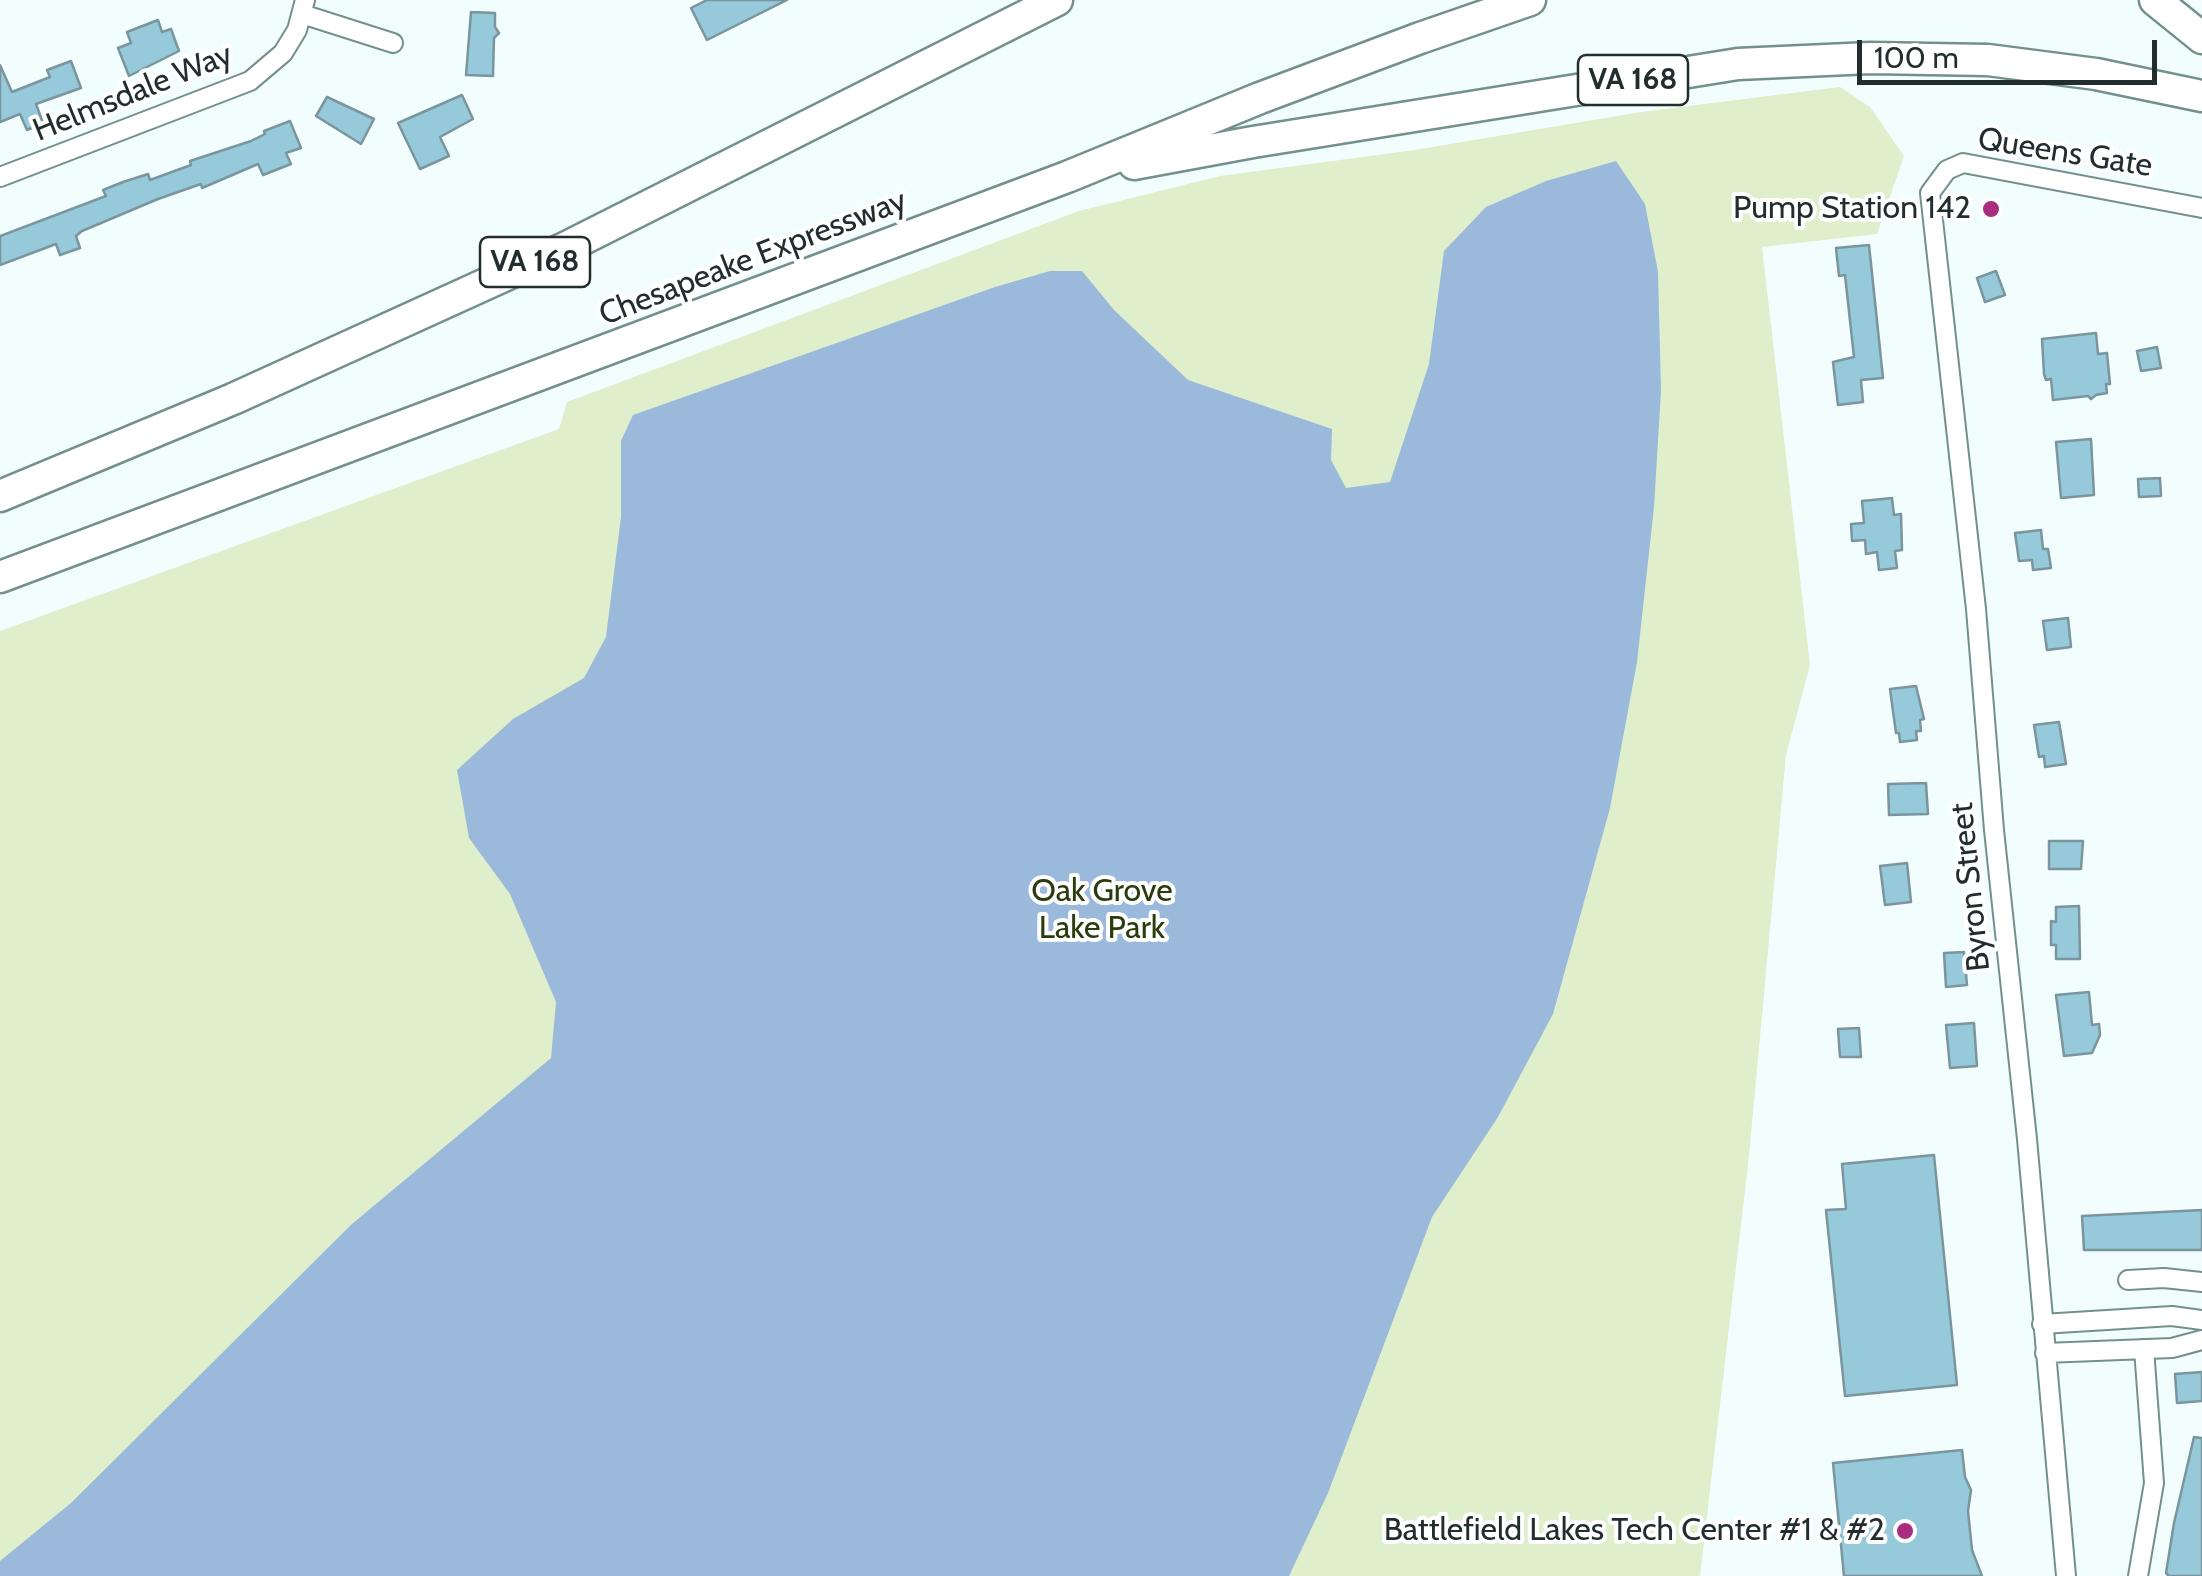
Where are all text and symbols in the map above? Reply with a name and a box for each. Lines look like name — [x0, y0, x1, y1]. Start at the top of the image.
scale bar — [1862, 20, 2162, 82]
street label: Helmsdale Way — [28, 36, 238, 150]
text: 100 m — [1874, 39, 1959, 76]
road number: VA 168 — [1578, 55, 1688, 105]
street label: Queens Gate — [1975, 120, 2155, 186]
street label: Chesapeake Expressway — [594, 182, 912, 334]
place label: Pump Station 142 — [1733, 190, 1971, 228]
marker: Pump Station 142 — [1980, 198, 2002, 220]
road number: VA 168 — [480, 237, 590, 287]
street label: Byron Street — [1943, 801, 1999, 973]
park label: Oak Grove Lake Park — [1031, 873, 1173, 948]
place label: Battlefield Lakes Tech Center #1 & #2 — [1384, 1512, 1885, 1550]
marker: Battlefield Lakes Tech Center #1 & #2 — [1894, 1520, 1916, 1542]

